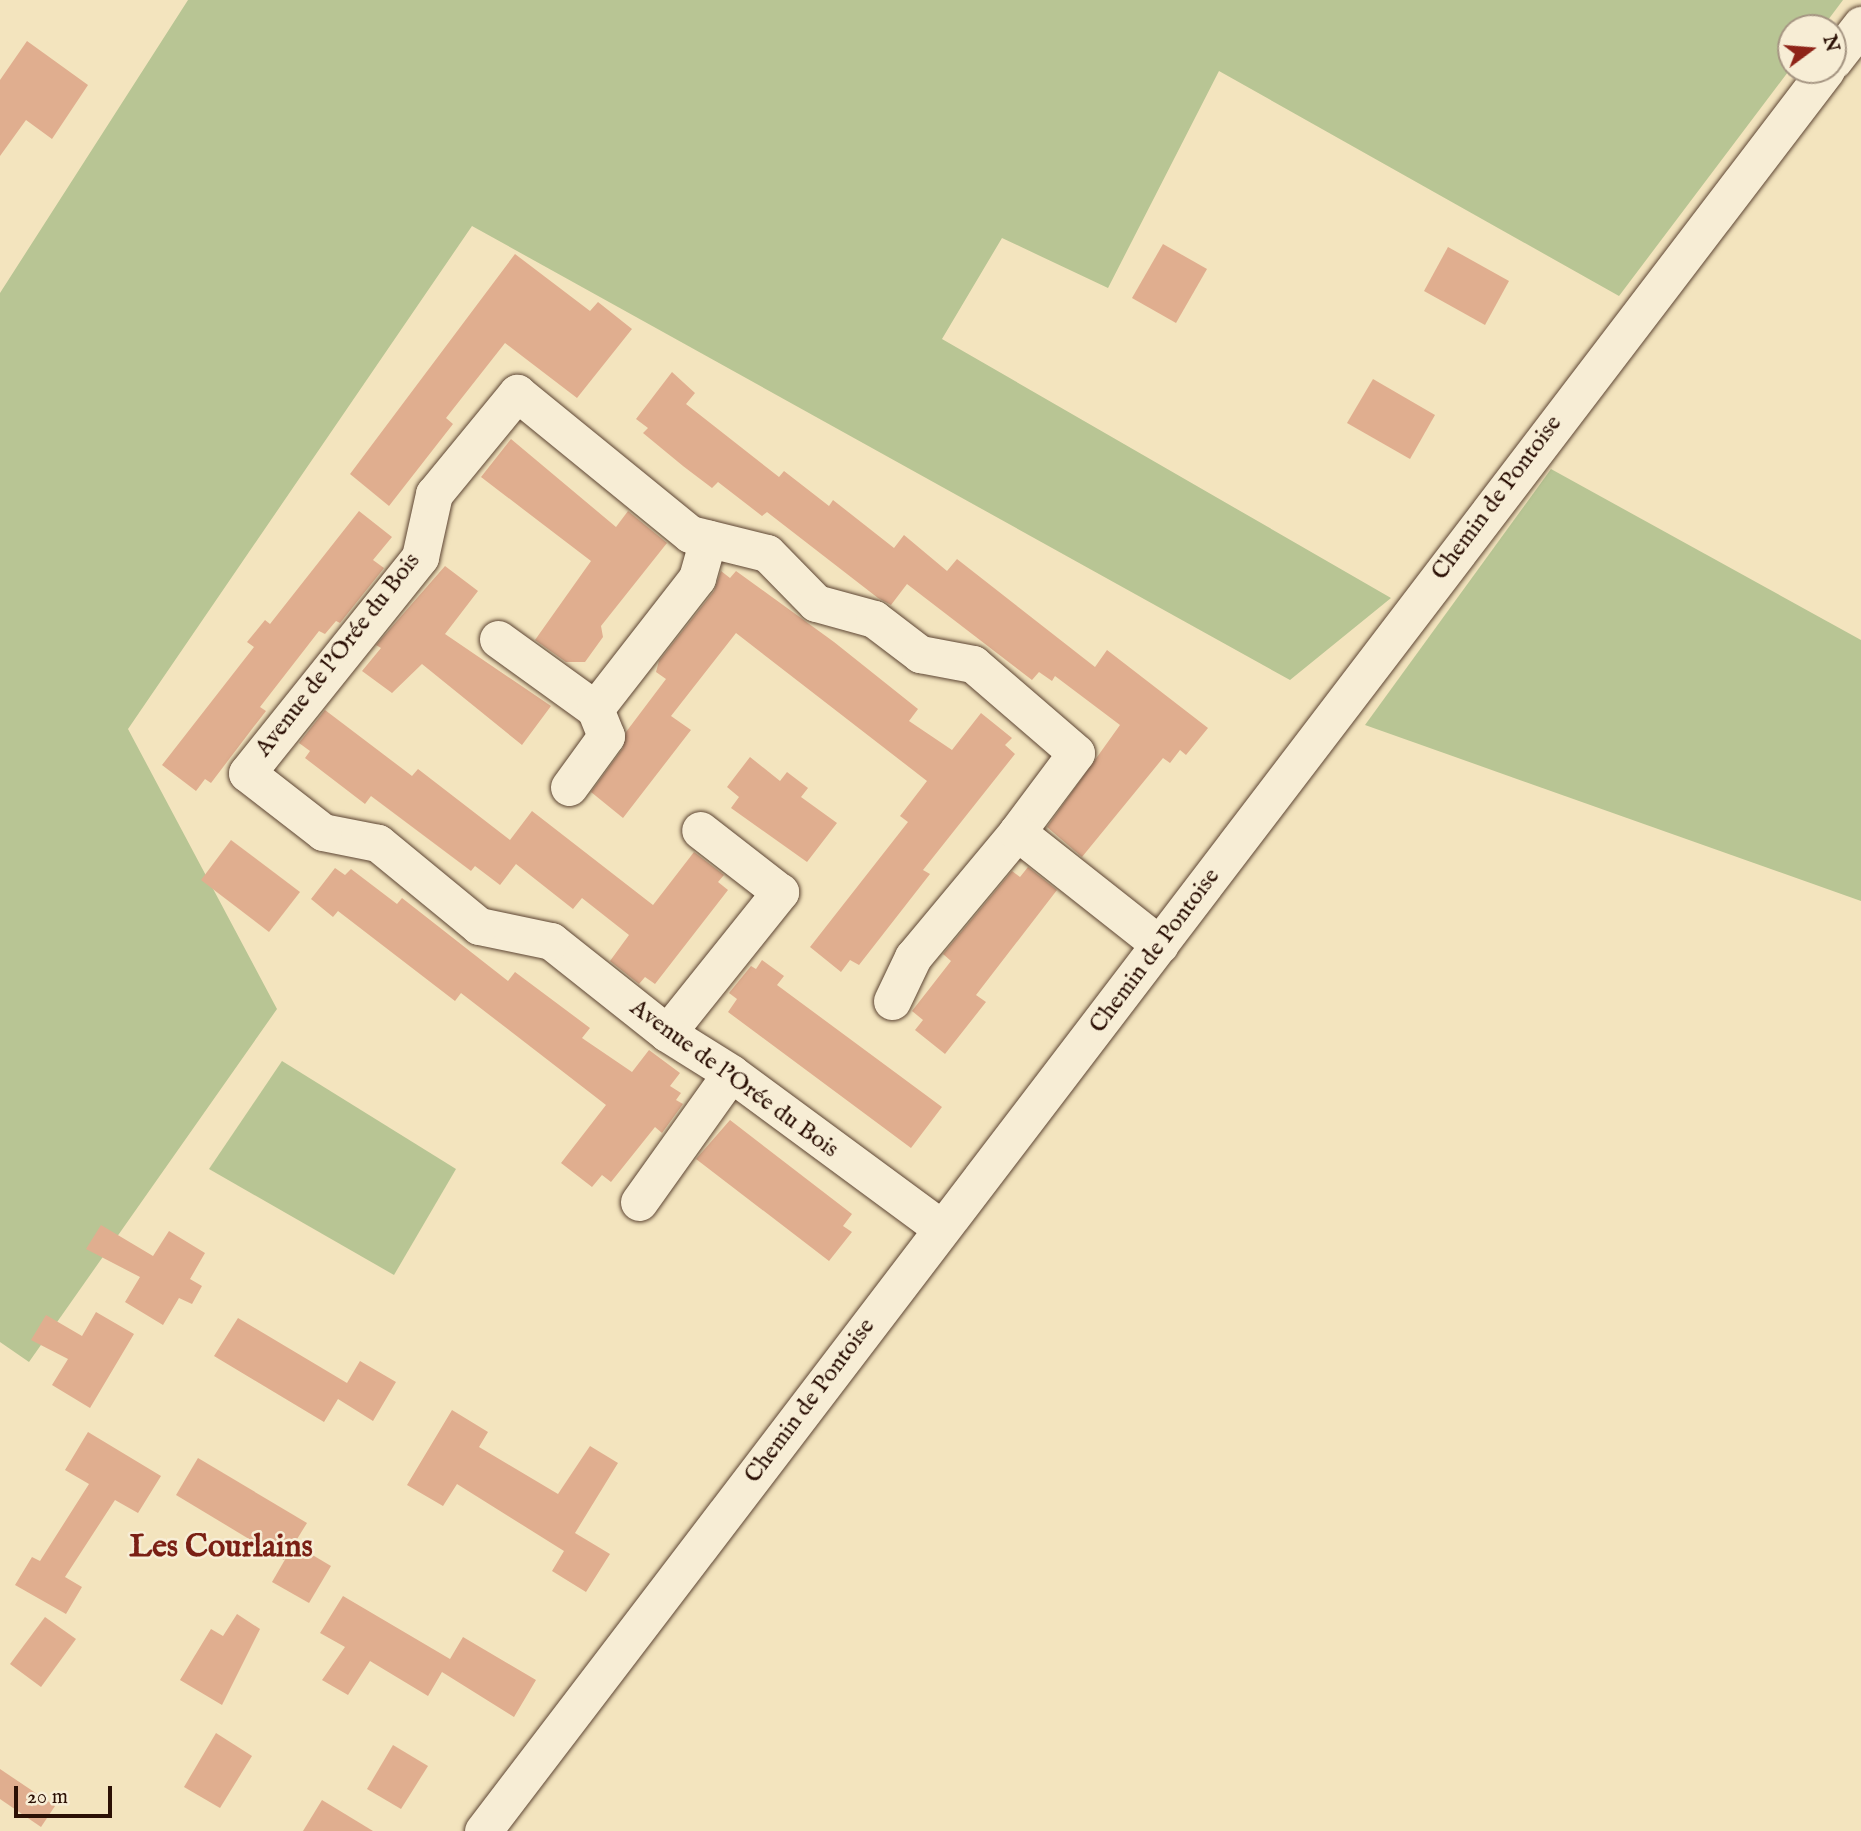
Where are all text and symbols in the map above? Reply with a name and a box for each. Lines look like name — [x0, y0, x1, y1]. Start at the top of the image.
north arrow — [1777, 14, 1847, 84]
text: N — [1816, 33, 1844, 55]
street label: Chemin de Pontoise — [1426, 410, 1568, 586]
street label: Avenue de l'Orée du Bois — [249, 547, 427, 763]
street label: Chemin de Pontoise — [1084, 863, 1226, 1039]
street label: Avenue de l'Orée du Bois — [624, 994, 844, 1164]
street label: Chemin de Pontoise — [739, 1313, 881, 1489]
district label: Les Courlains — [129, 1529, 313, 1567]
scale bar — [18, 1772, 116, 1816]
text: 20 m — [27, 1784, 68, 1811]

